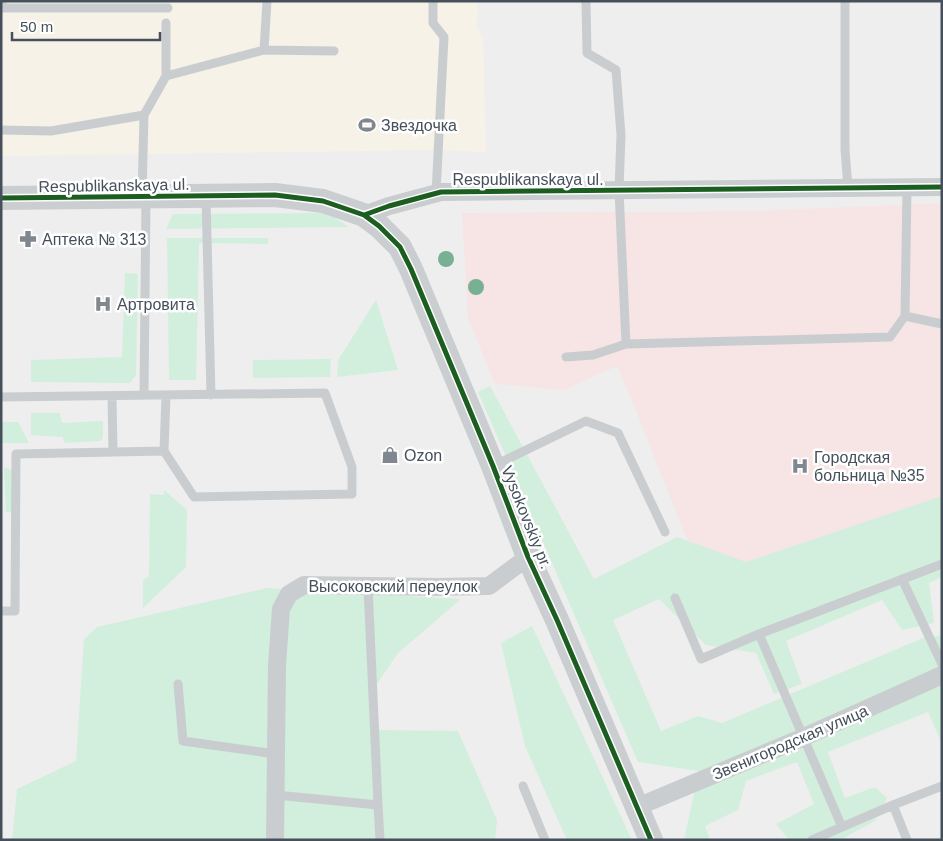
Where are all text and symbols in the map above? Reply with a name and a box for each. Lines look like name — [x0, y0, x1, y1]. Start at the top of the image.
scale bar — [12, 10, 160, 42]
text: 50 m — [20, 18, 53, 35]
sports icon: Звездочка — [357, 115, 377, 135]
place label: Звездочка — [381, 117, 457, 134]
street label: Respublikanskaya ul. — [452, 171, 604, 188]
street label: Respublikanskaya ul. — [38, 176, 190, 195]
pharmacy icon: Аптека № 313 — [18, 229, 38, 249]
place label: Аптека № 313 — [42, 231, 146, 248]
hospital icon: Артровита — [93, 294, 113, 314]
place label: Артровита — [117, 296, 195, 313]
shop icon: Ozon — [380, 445, 400, 465]
place label: Ozon — [404, 447, 442, 464]
place label: Городская больница №35 — [814, 449, 925, 484]
hospital icon: Городская больница №35 — [790, 456, 810, 476]
street label: Vysokovskiy pr. — [498, 463, 555, 571]
street label: Высоковский переулок — [308, 578, 479, 595]
street label: Звенигородская улица — [710, 702, 871, 783]

